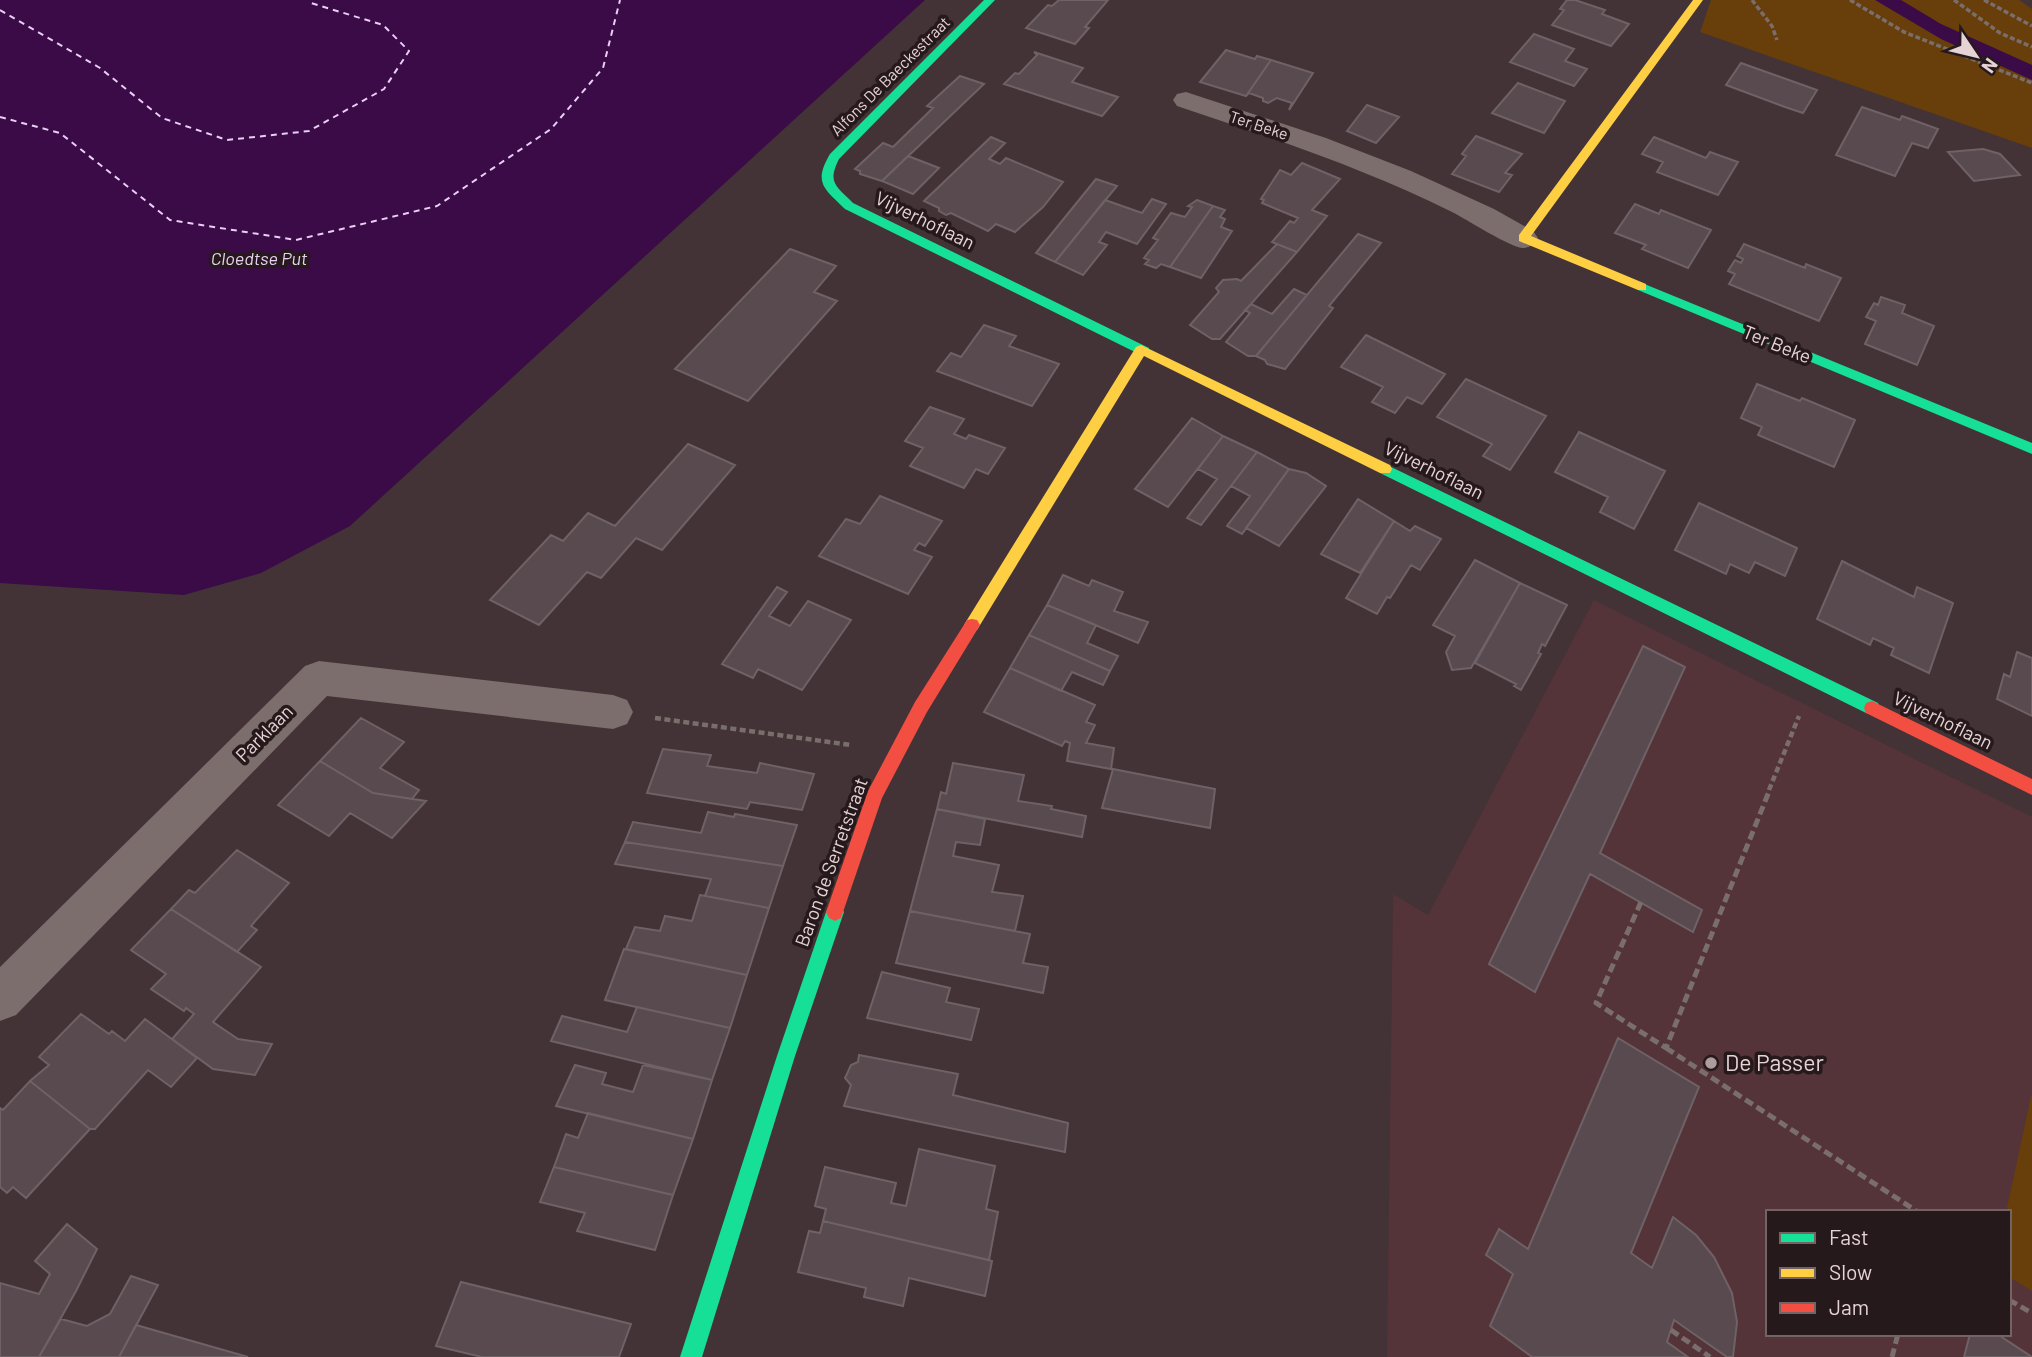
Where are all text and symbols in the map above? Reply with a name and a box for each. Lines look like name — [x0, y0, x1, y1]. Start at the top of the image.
street label: Alfons De Baeckestraat — [826, 12, 953, 139]
north arrow — [1941, 21, 2011, 91]
text: N — [1977, 54, 2003, 78]
street label: Ter Beke — [1228, 106, 1291, 143]
street label: Vijverhoflaan — [872, 186, 979, 253]
water label: Cloedtse Put — [211, 247, 308, 269]
street label: Ter Beke — [1740, 319, 1815, 368]
street label: Vijverhoflaan — [1381, 436, 1488, 503]
street label: Vijverhoflaan — [1890, 686, 1997, 753]
street label: Parklaan — [230, 699, 297, 766]
street label: Baron de Serretstraat — [789, 774, 872, 949]
place label: De Passer — [1725, 1048, 1824, 1076]
marker: De Passer — [1703, 1055, 1719, 1071]
legend — [1766, 1210, 2011, 1336]
text: Fast — [1829, 1224, 1869, 1249]
text: Slow — [1829, 1259, 1872, 1284]
text: Jam — [1829, 1294, 1869, 1319]

